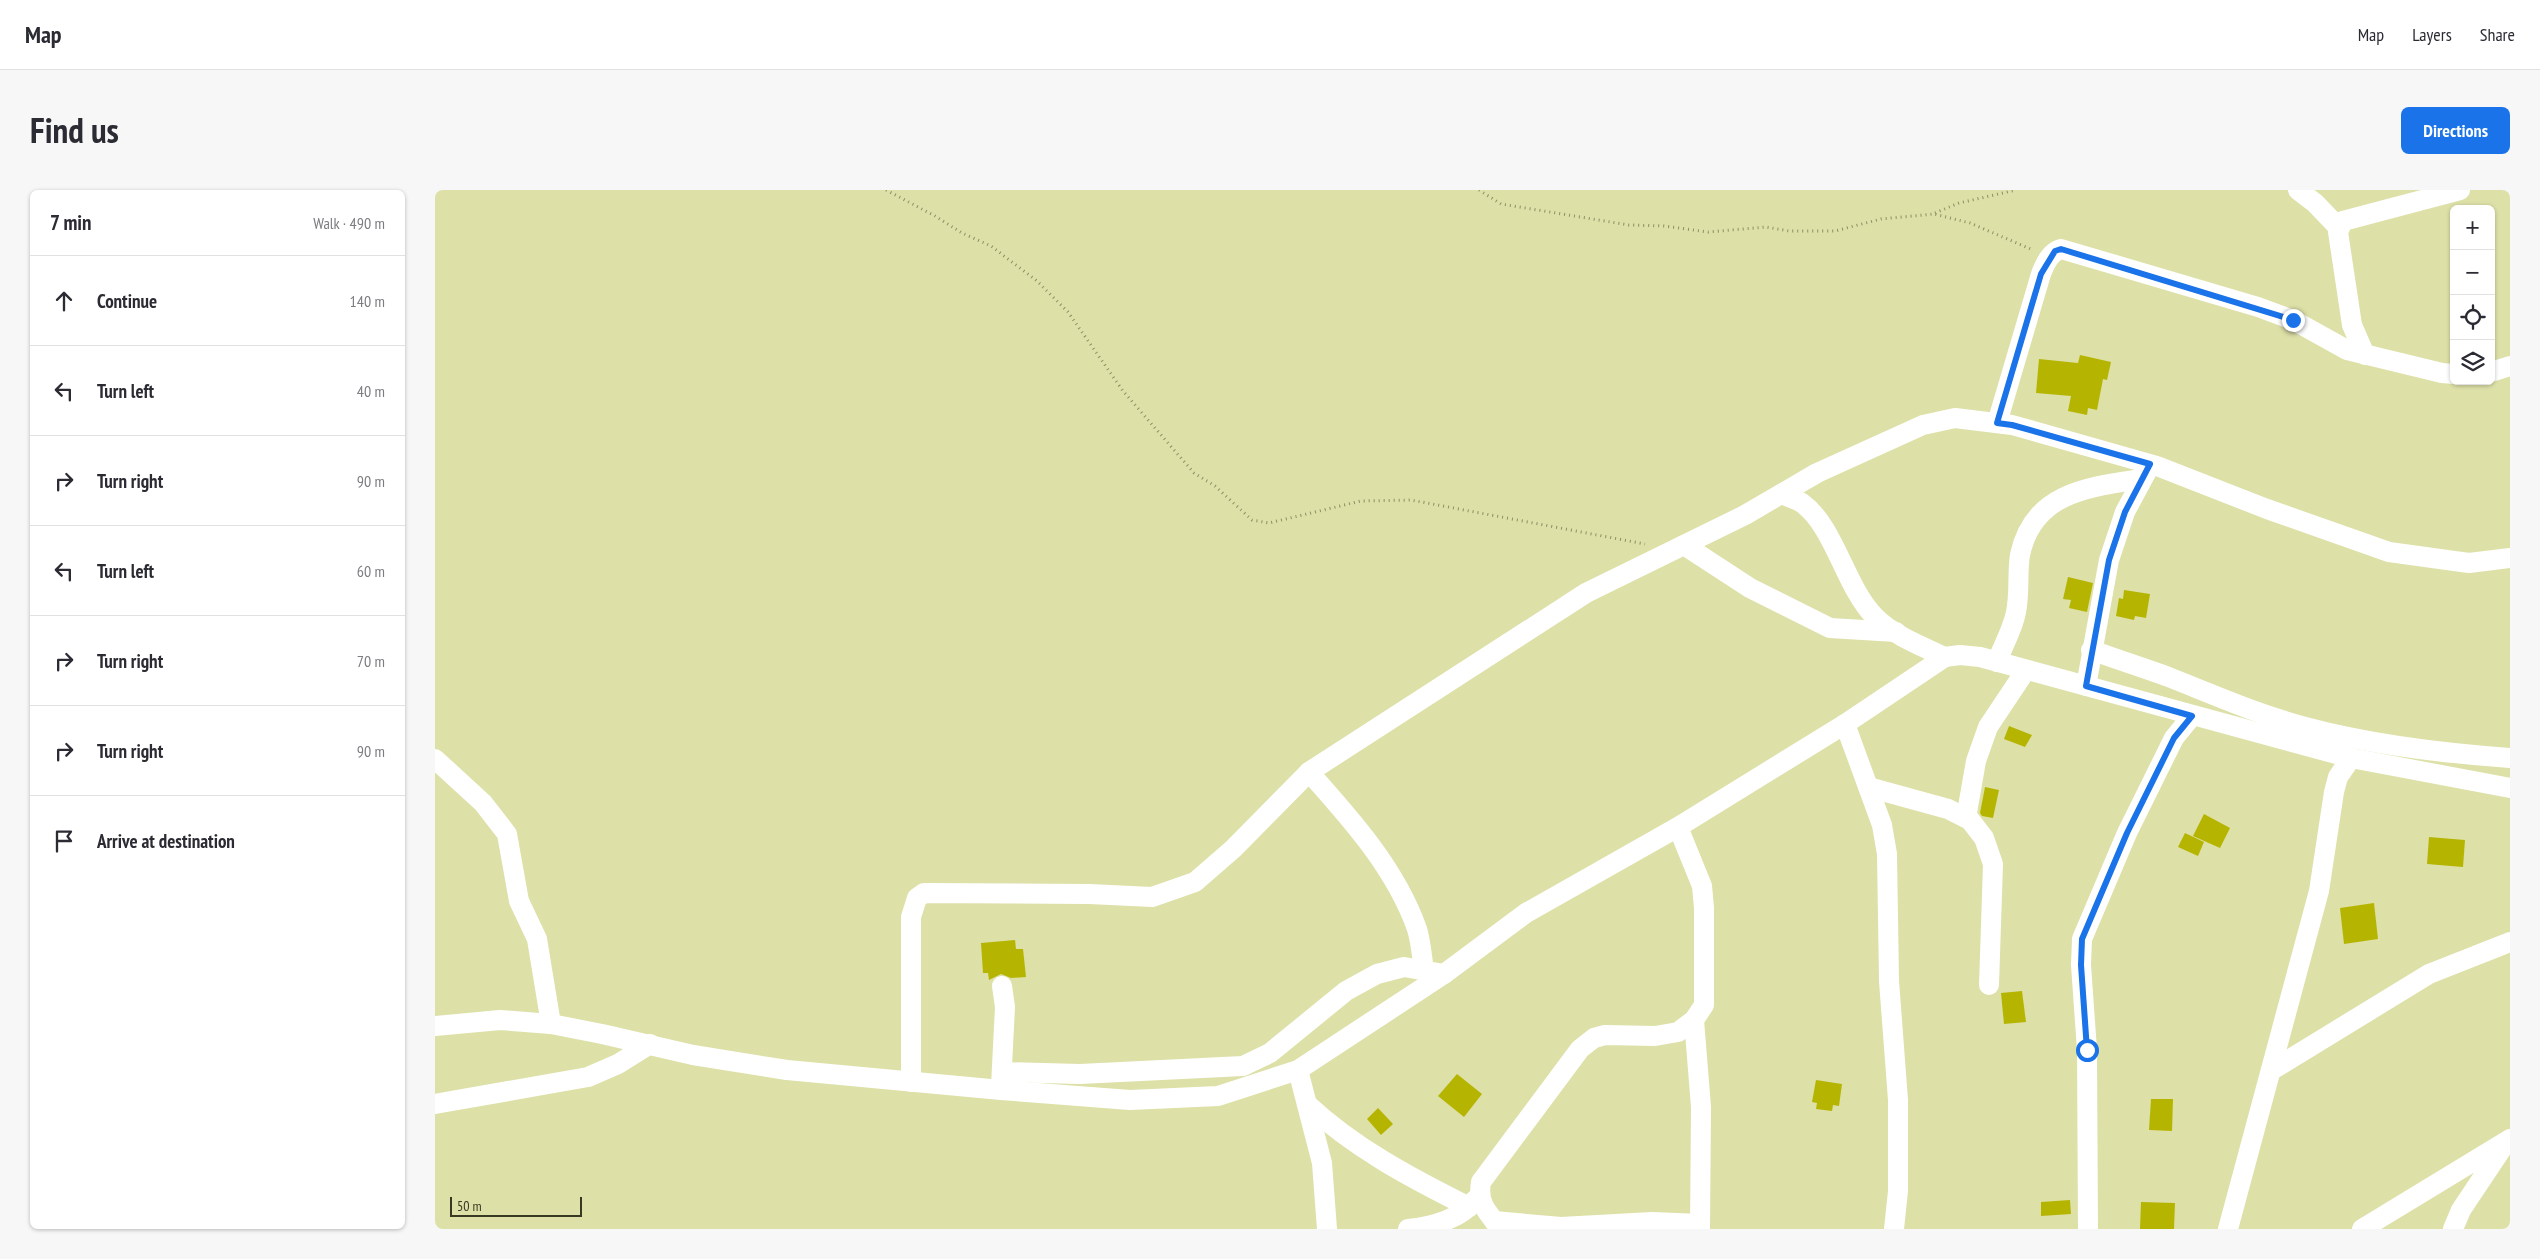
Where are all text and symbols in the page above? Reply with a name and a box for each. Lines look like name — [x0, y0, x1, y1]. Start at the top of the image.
text: Map — [25, 19, 62, 50]
text: Map — [2358, 23, 2384, 46]
text: Layers — [2412, 23, 2452, 46]
text: Share — [2480, 23, 2515, 46]
text: Find us — [30, 107, 119, 153]
button: Directions — [2401, 107, 2510, 154]
map controls — [2450, 205, 2495, 385]
button: + — [2450, 205, 2495, 250]
text: 7 min — [50, 209, 92, 236]
text: Walk · 490 m — [313, 213, 385, 233]
button: − — [2450, 250, 2495, 295]
icon: ahead — [50, 287, 78, 315]
text: Continue — [97, 289, 157, 313]
text: 140 m — [350, 291, 385, 311]
button: locate — [2450, 295, 2495, 340]
route end — [2282, 309, 2305, 332]
button: layers — [2450, 340, 2495, 385]
icon: left — [50, 377, 78, 405]
text: Turn left — [97, 379, 154, 403]
text: 40 m — [357, 381, 385, 401]
icon: right — [50, 467, 78, 495]
text: Turn right — [97, 469, 163, 493]
text: 90 m — [357, 471, 385, 491]
icon: left — [50, 557, 78, 585]
text: Turn left — [97, 559, 154, 583]
text: 60 m — [357, 561, 385, 581]
icon: right — [50, 647, 78, 675]
text: Turn right — [97, 649, 163, 673]
text: 70 m — [357, 651, 385, 671]
icon: right — [50, 737, 78, 765]
text: Turn right — [97, 739, 163, 763]
text: 90 m — [357, 741, 385, 761]
icon: arrive — [50, 827, 78, 855]
text: Arrive at destination — [97, 829, 235, 853]
route start — [2076, 1039, 2099, 1062]
scale bar — [450, 1194, 583, 1217]
text: 50 m — [457, 1197, 482, 1215]

